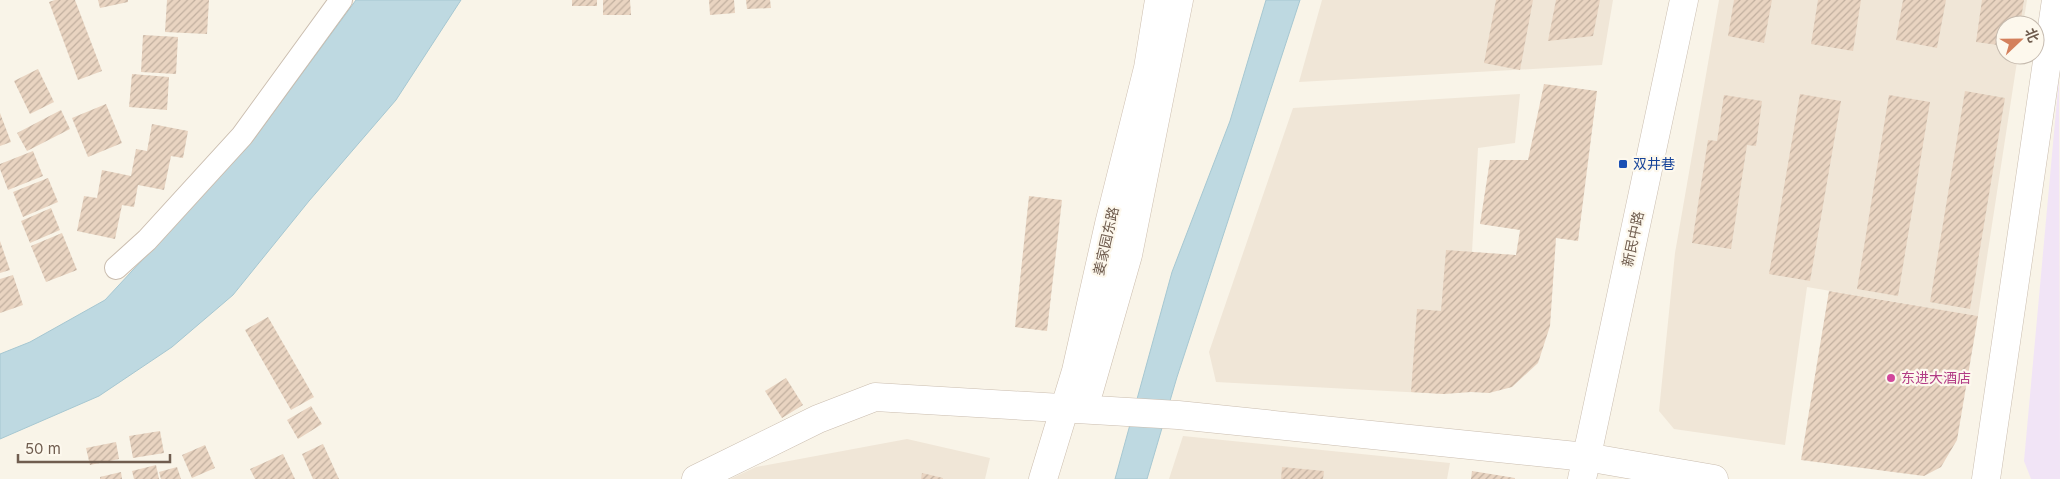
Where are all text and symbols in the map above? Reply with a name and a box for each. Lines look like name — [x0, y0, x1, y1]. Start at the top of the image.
north arrow — [1995, 15, 2045, 65]
text: 北 — [2022, 25, 2043, 45]
place label: 双井巷 — [1633, 155, 1675, 172]
marker: 双井巷 — [1617, 158, 1629, 170]
street label: 姜家园东路 — [1089, 205, 1122, 277]
street label: 新民中路 — [1618, 210, 1647, 268]
place label: 东进大酒店 — [1901, 369, 1971, 386]
marker: 东进大酒店 — [1885, 372, 1897, 384]
scale bar — [18, 432, 170, 464]
text: 50 m — [25, 439, 61, 458]

